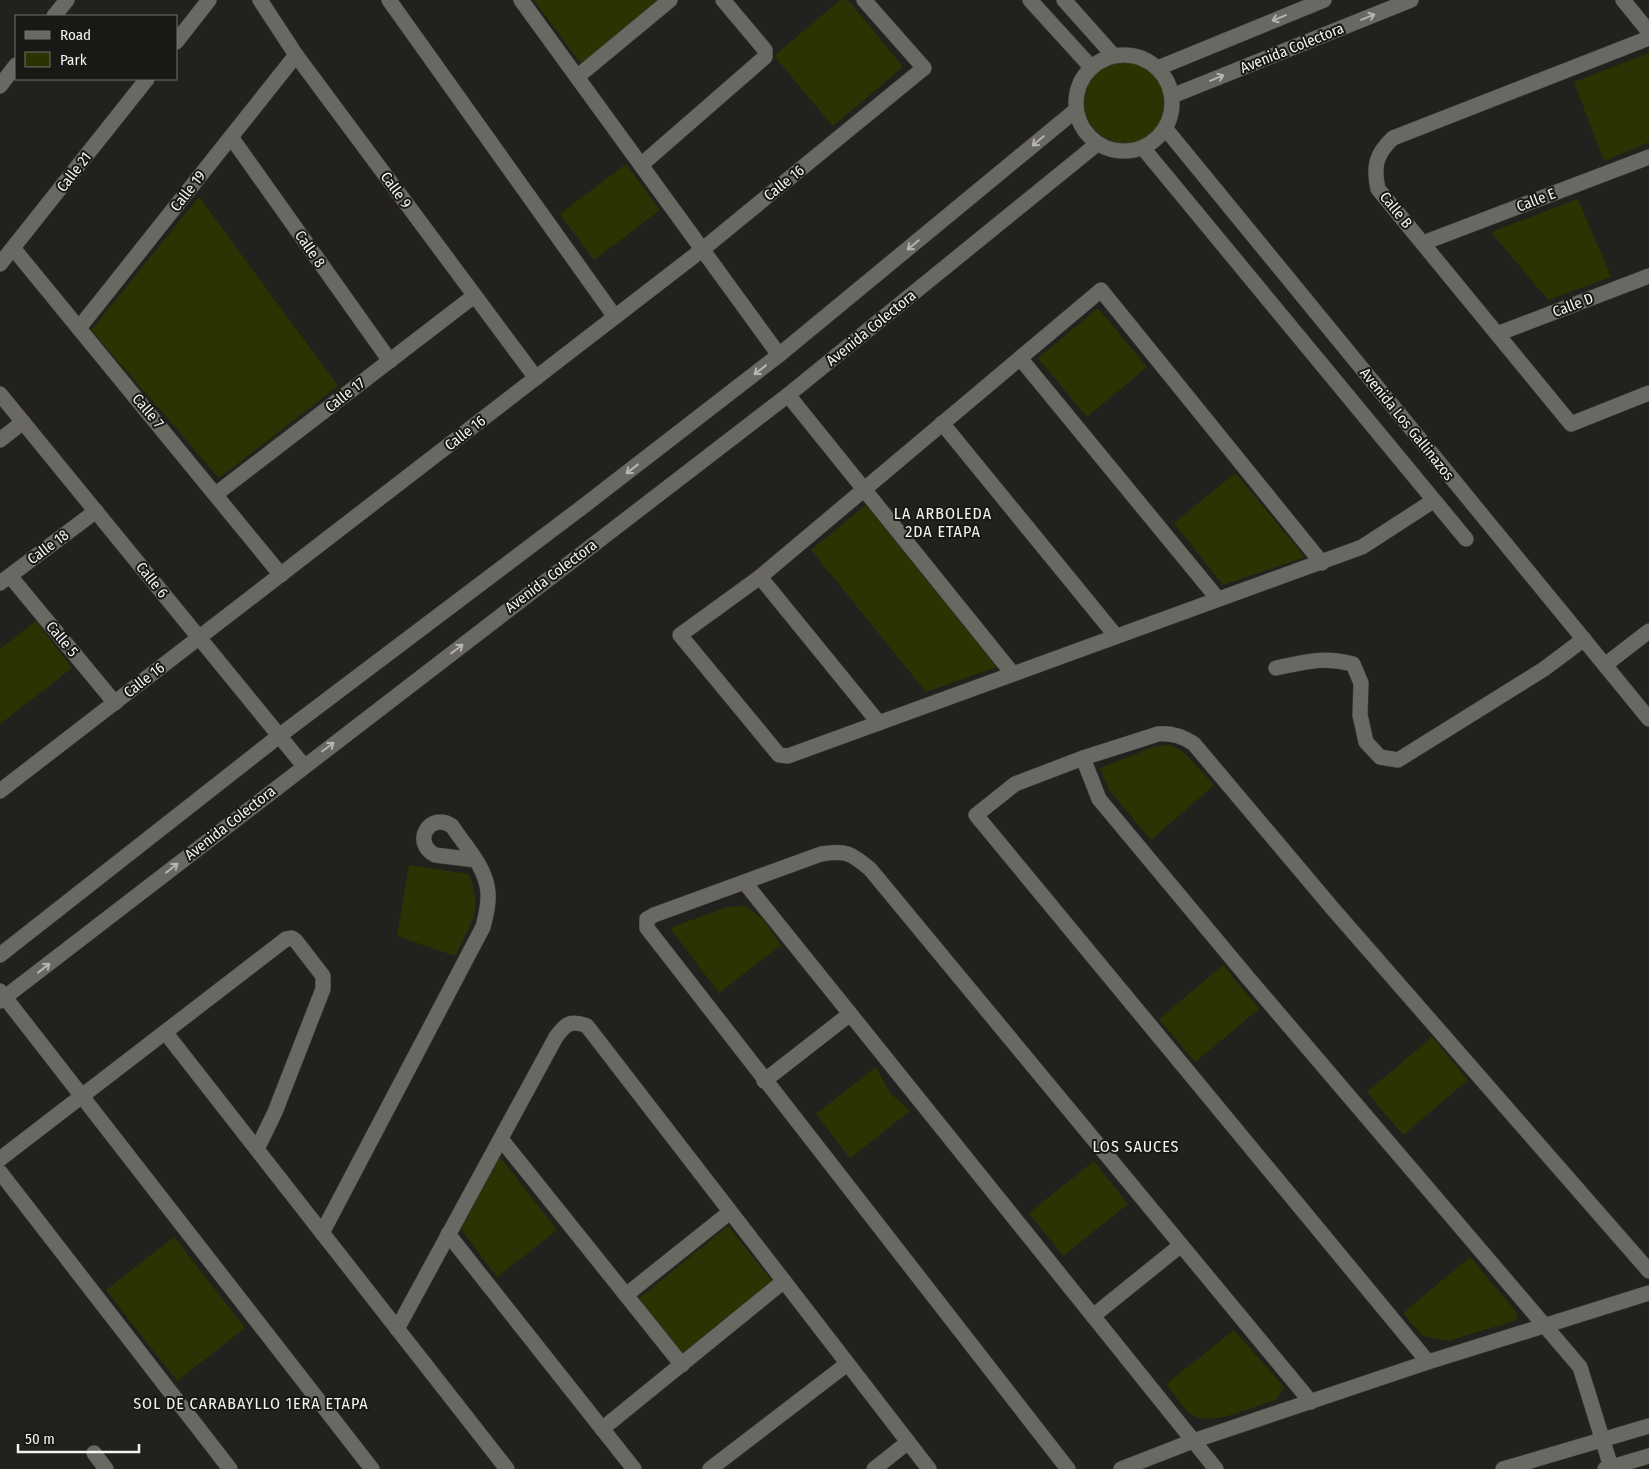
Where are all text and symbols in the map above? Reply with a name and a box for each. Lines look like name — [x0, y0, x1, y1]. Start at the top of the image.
one-way arrow — [1360, 12, 1375, 22]
one-way arrow — [1272, 14, 1287, 24]
legend — [15, 15, 178, 80]
street label: Avenida Colectora — [1238, 19, 1346, 77]
text: Road — [60, 26, 91, 44]
text: Park — [60, 51, 87, 69]
one-way arrow — [1209, 72, 1224, 82]
one-way arrow — [1032, 136, 1045, 147]
street label: Calle 21 — [53, 148, 95, 196]
street label: Calle 16 — [760, 161, 808, 205]
street label: Calle 19 — [167, 167, 209, 215]
street label: Calle 9 — [377, 168, 415, 212]
street label: Calle E — [1514, 184, 1558, 216]
street label: Calle B — [1376, 188, 1416, 232]
street label: Calle 8 — [291, 227, 329, 271]
one-way arrow — [907, 239, 920, 250]
street label: Avenida Colectora — [823, 286, 919, 370]
street label: Calle D — [1550, 289, 1596, 321]
street label: Avenida Los Gallinazos — [1356, 364, 1458, 484]
one-way arrow — [753, 365, 767, 375]
street label: Calle 17 — [322, 374, 368, 416]
street label: Calle 7 — [128, 390, 168, 432]
street label: Calle 16 — [441, 412, 489, 454]
one-way arrow — [626, 464, 639, 475]
district label: LA ARBOLEDA 2DA ETAPA — [894, 504, 992, 541]
street label: Calle 18 — [24, 526, 72, 568]
street label: Avenida Colectora — [502, 536, 600, 616]
street label: Calle 6 — [132, 558, 172, 602]
street label: Calle 5 — [42, 618, 82, 660]
one-way arrow — [450, 643, 463, 654]
street label: Calle 16 — [120, 659, 168, 701]
one-way arrow — [321, 742, 334, 753]
street label: Avenida Colectora — [181, 782, 279, 864]
one-way arrow — [165, 863, 178, 874]
one-way arrow — [37, 962, 50, 973]
district label: LOS SAUCES — [1092, 1137, 1180, 1156]
district label: SOL DE CARABAYLLO 1ERA ETAPA — [133, 1394, 369, 1413]
scale bar — [18, 1422, 139, 1454]
text: 50 m — [25, 1430, 55, 1448]

